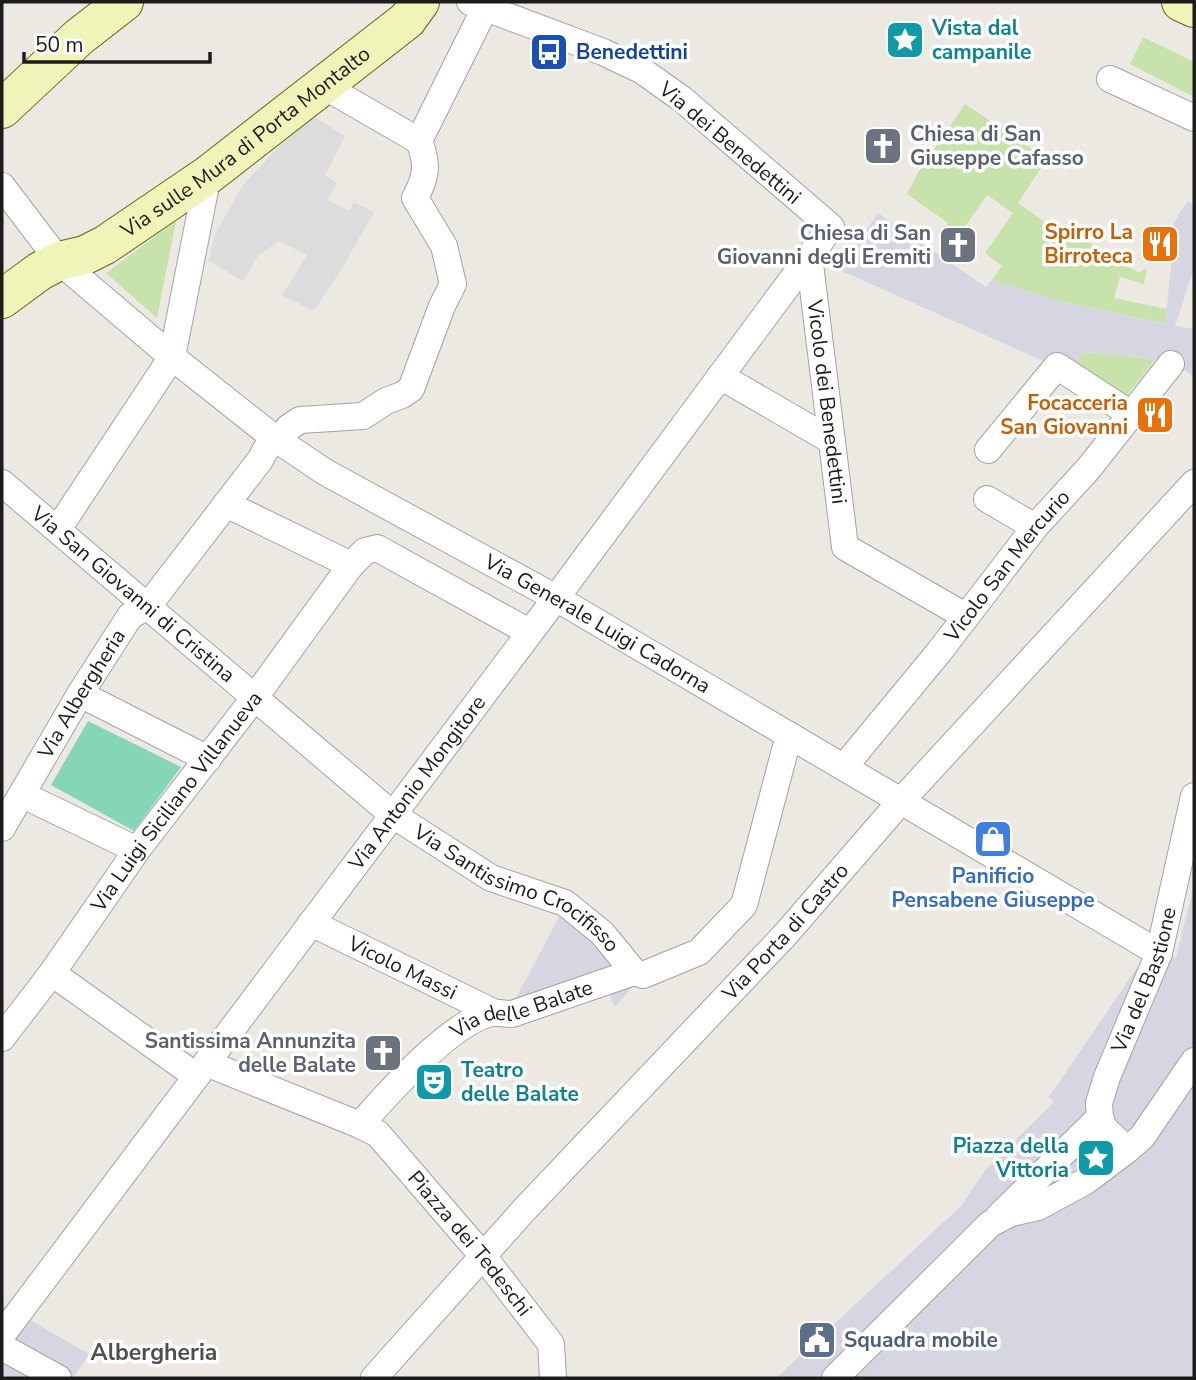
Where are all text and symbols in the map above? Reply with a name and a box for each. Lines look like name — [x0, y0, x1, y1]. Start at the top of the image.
place label: Vista dal campanile — [931, 14, 1031, 66]
place icon: Vista dal campanile — [884, 19, 926, 61]
scale bar — [24, 21, 210, 65]
text: 50 m — [35, 31, 84, 59]
bus stop icon: Benedettini — [528, 31, 570, 73]
place label: Benedettini — [576, 38, 688, 66]
street label: Via sulle Mura di Porta Montalto — [115, 40, 376, 245]
street label: Via dei Benedettini — [652, 75, 807, 211]
place label: Chiesa di San Giuseppe Cafasso — [910, 120, 1084, 172]
church icon: Chiesa di San Giuseppe Cafasso — [862, 125, 904, 167]
place label: Spirro La Birroteca — [1044, 218, 1133, 270]
place label: Chiesa di San Giovanni degli Eremiti — [717, 219, 931, 271]
restaurant icon: Spirro La Birroteca — [1139, 223, 1181, 265]
church icon: Chiesa di San Giovanni degli Eremiti — [937, 224, 979, 266]
street label: Vicolo dei Benedettini — [800, 297, 854, 506]
place label: Focacceria San Giovanni — [1000, 389, 1128, 441]
restaurant icon: Focacceria San Giovanni — [1134, 394, 1176, 436]
street label: Vicolo San Mercurio — [937, 484, 1076, 649]
street label: Via San Giovanni di Cristina — [24, 499, 241, 689]
street label: Via Generale Luigi Cadorna — [479, 547, 716, 700]
street label: Via Albergheria — [31, 624, 132, 765]
street label: Via Luigi Siciliano Villanueva — [84, 685, 269, 918]
street label: Via Antonio Mongitore — [342, 689, 492, 877]
street label: Via Santissimo Crocifisso — [407, 817, 626, 958]
shop icon: Panificio Pensabene Giuseppe — [972, 818, 1014, 860]
street label: Via Porta di Castro — [715, 857, 855, 1007]
place label: Panificio Pensabene Giuseppe — [891, 862, 1095, 914]
street label: Via del Bastione — [1104, 905, 1183, 1058]
street label: Vicolo Massi — [343, 929, 462, 1006]
street label: Via delle Balate — [444, 973, 596, 1046]
place label: Santissima Annunzita delle Balate — [145, 1027, 356, 1079]
church icon: Santissima Annunzita delle Balate — [362, 1032, 404, 1074]
place label: Teatro delle Balate — [461, 1056, 579, 1108]
theatre icon: Teatro delle Balate — [413, 1061, 455, 1103]
place label: Piazza della Vittoria — [953, 1132, 1069, 1184]
place icon: Piazza della Vittoria — [1075, 1137, 1117, 1179]
street label: Piazza dei Tedeschi — [401, 1164, 538, 1322]
public building icon: Squadra mobile — [796, 1319, 838, 1361]
place label: Squadra mobile — [844, 1326, 998, 1354]
district label: Albergheria — [91, 1337, 217, 1368]

